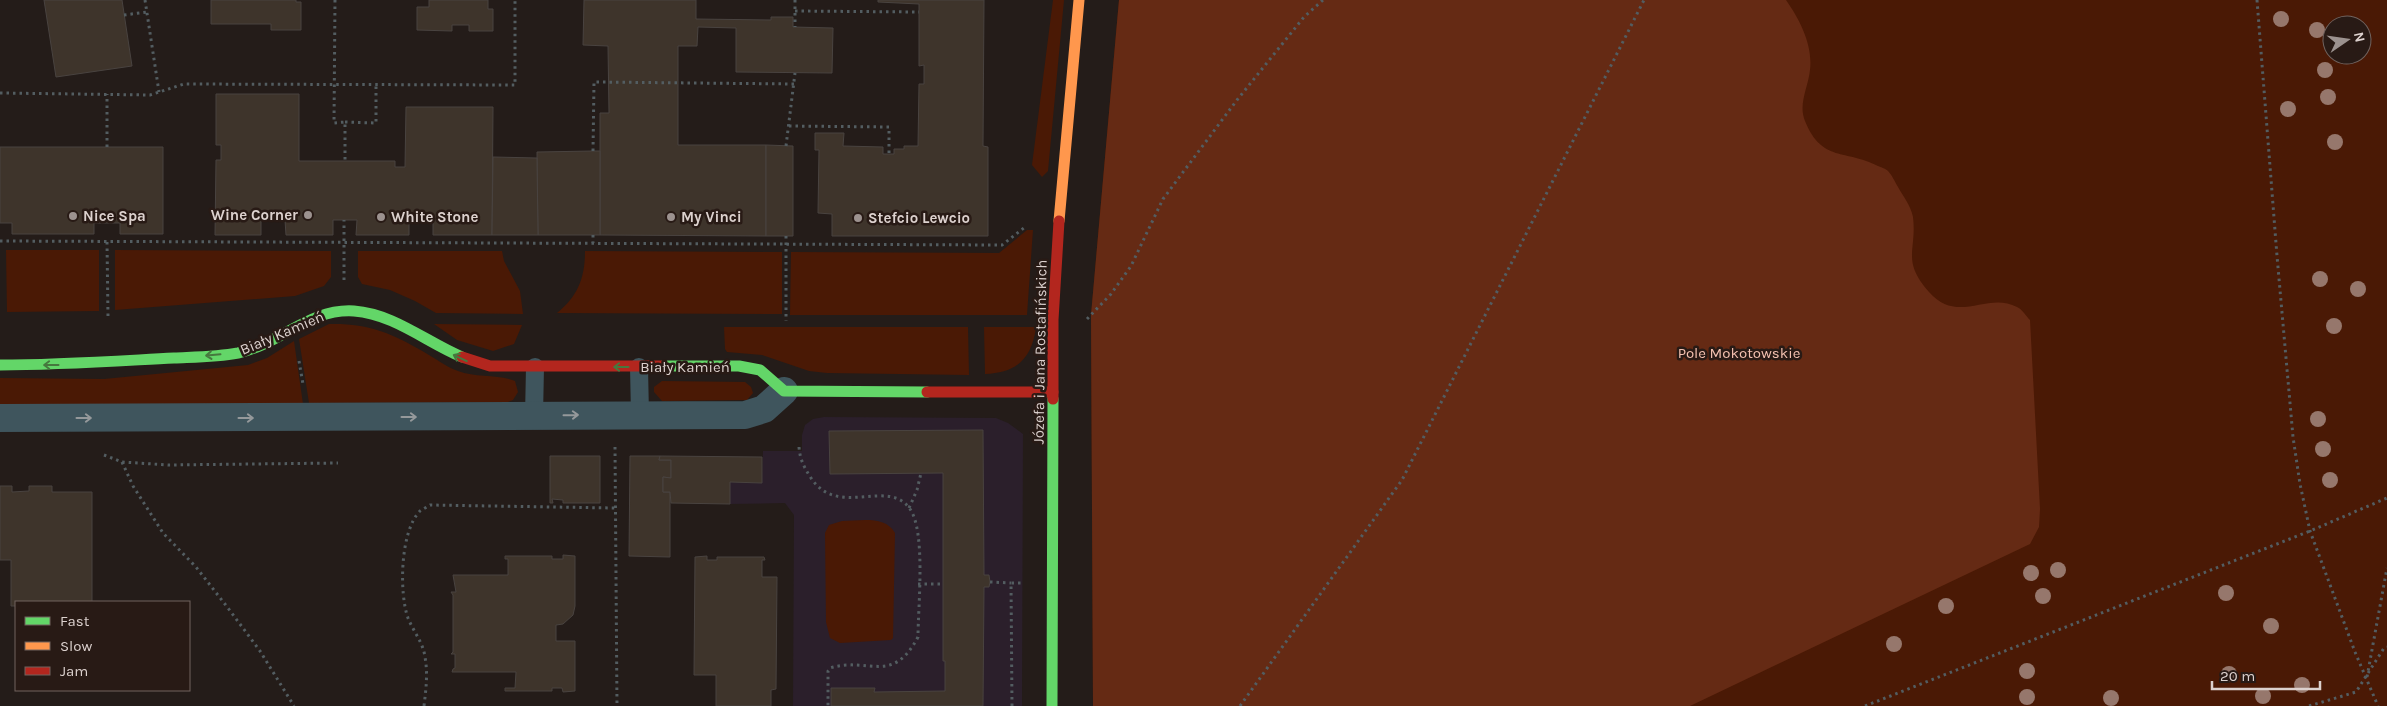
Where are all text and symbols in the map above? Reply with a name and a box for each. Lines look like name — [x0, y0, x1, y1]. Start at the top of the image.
north arrow — [2322, 15, 2372, 65]
text: N — [2350, 30, 2369, 44]
place label: Wine Corner — [211, 206, 298, 224]
place label: Nice Spa — [83, 207, 146, 225]
place label: White Stone — [391, 208, 478, 226]
place label: My Vinci — [681, 208, 742, 226]
marker: Wine Corner — [302, 209, 314, 221]
place label: Stefcio Lewcio — [868, 209, 970, 227]
marker: Nice Spa — [67, 210, 79, 222]
marker: White Stone — [375, 211, 387, 223]
marker: My Vinci — [665, 211, 677, 223]
marker: Stefcio Lewcio — [852, 212, 864, 224]
street label: Józefa i Jana Rostafińskich — [1029, 260, 1051, 444]
street label: Biały Kamień — [237, 307, 327, 359]
park label: Pole Mokotowskie — [1678, 344, 1800, 362]
one-way arrow — [205, 351, 221, 360]
one-way arrow — [453, 352, 468, 362]
street label: Biały Kamień — [640, 358, 730, 376]
one-way arrow — [43, 360, 59, 370]
one-way arrow — [613, 362, 630, 372]
one-way arrow — [563, 411, 579, 420]
one-way arrow — [400, 412, 416, 422]
one-way arrow — [75, 413, 91, 423]
one-way arrow — [238, 413, 254, 423]
legend — [15, 601, 190, 691]
text: Fast — [60, 612, 90, 630]
text: Slow — [60, 637, 92, 655]
scale bar — [2212, 658, 2320, 690]
text: Jam — [60, 662, 88, 680]
text: 20 m — [2220, 667, 2255, 685]

